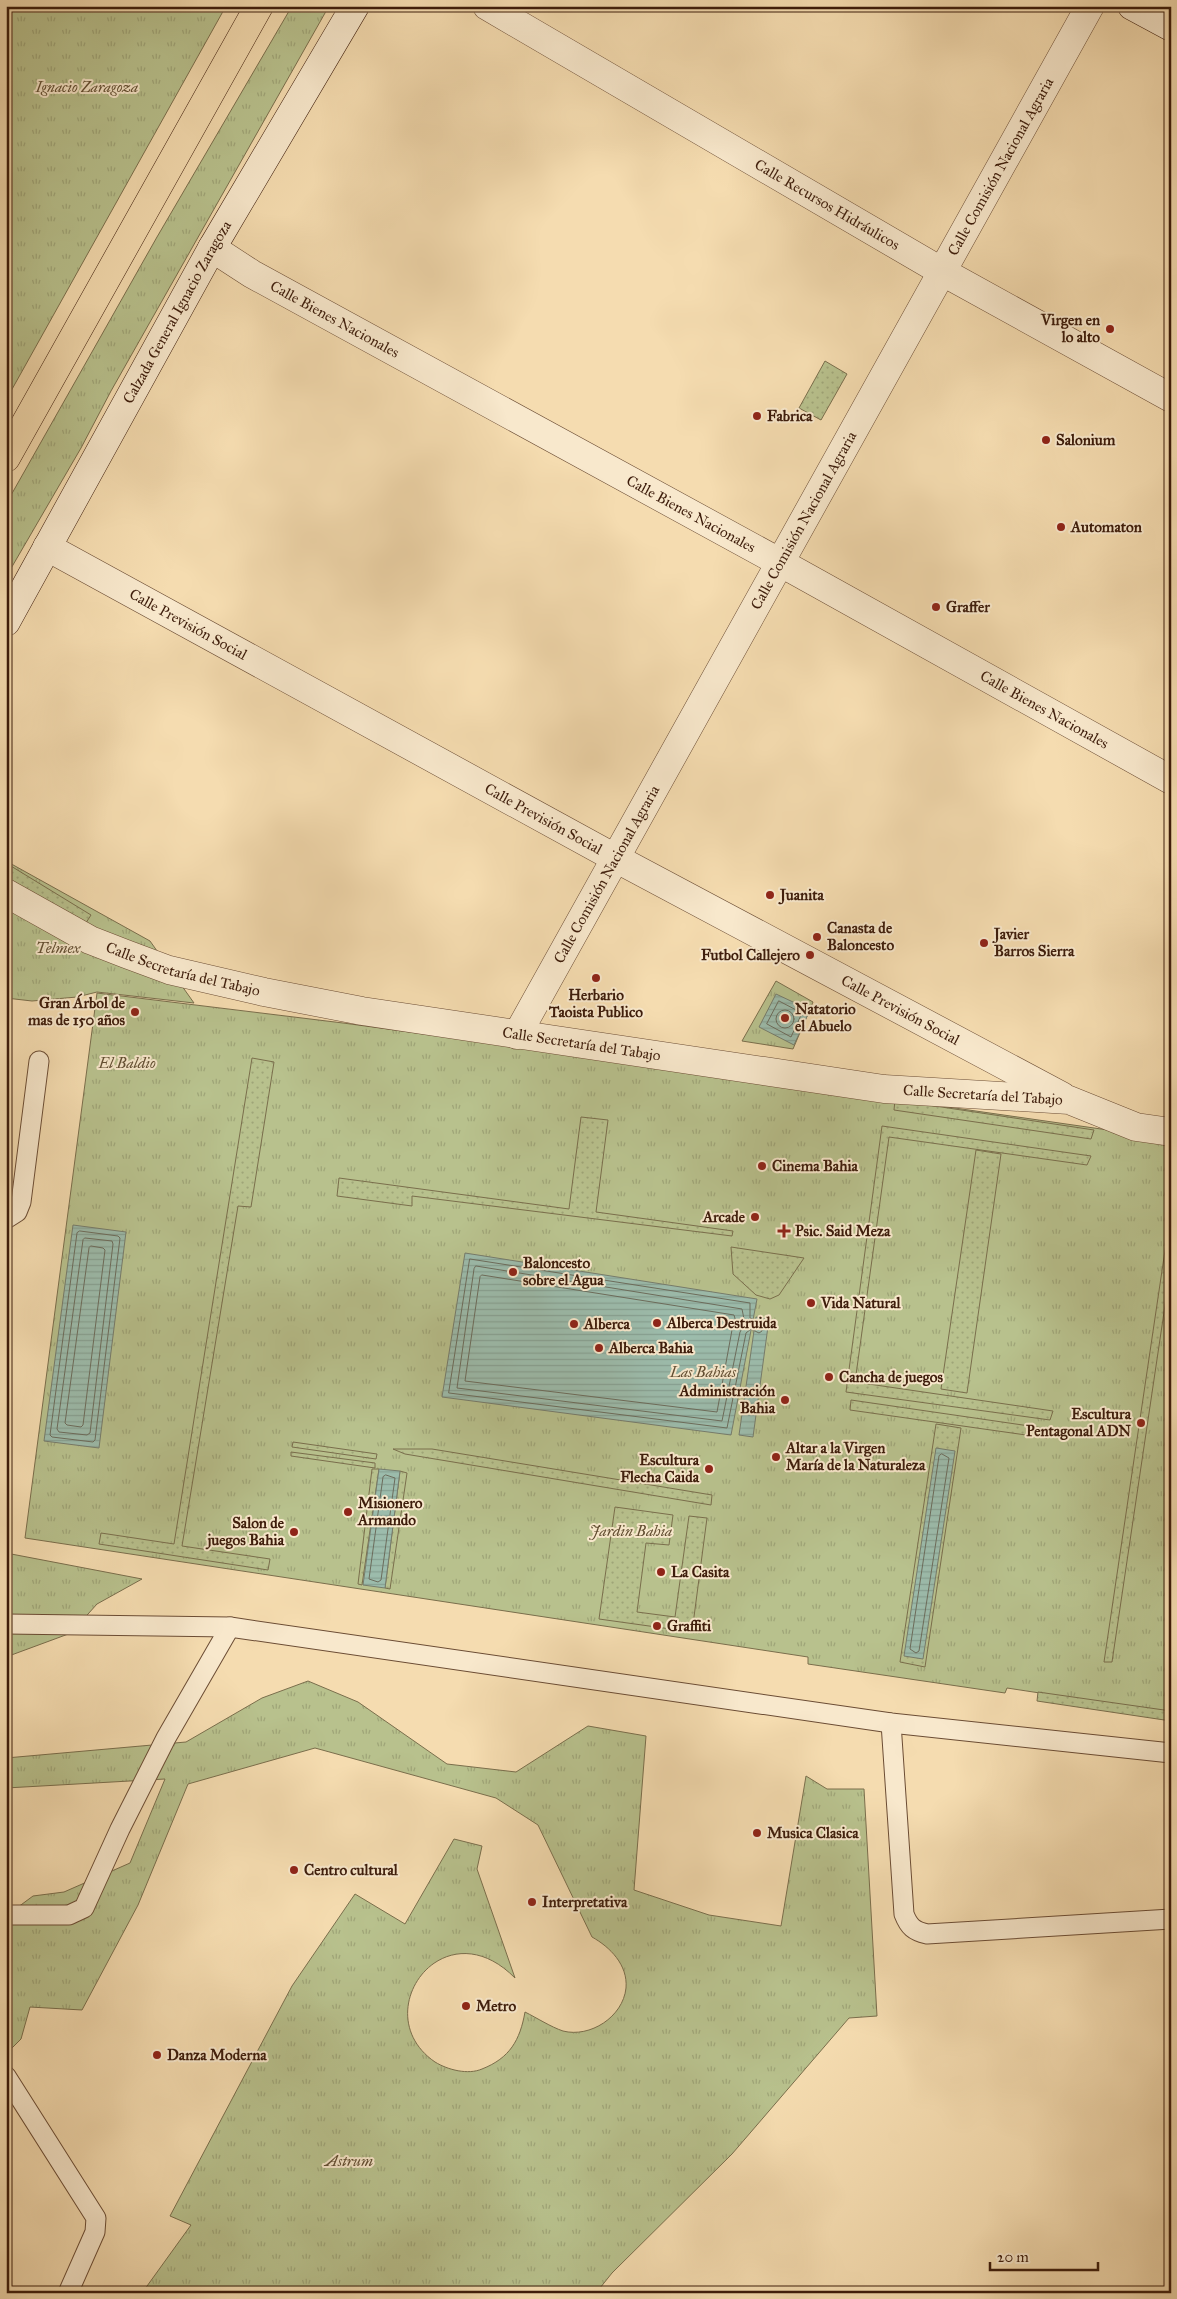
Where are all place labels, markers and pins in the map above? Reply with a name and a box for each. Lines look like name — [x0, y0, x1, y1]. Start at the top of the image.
place label: Virgen en lo alto — [1040, 311, 1101, 346]
marker: Virgen en lo alto — [1104, 323, 1116, 335]
place label: Fabrica — [767, 407, 813, 425]
marker: Fabrica — [751, 410, 763, 422]
place label: Salonium — [1056, 431, 1116, 449]
marker: Salonium — [1040, 434, 1052, 446]
place label: Automaton — [1070, 518, 1143, 536]
marker: Automaton — [1055, 521, 1067, 533]
place label: Graffer — [946, 598, 990, 616]
marker: Graffer — [930, 601, 942, 613]
place label: Juanita — [778, 886, 825, 905]
marker: Juanita — [764, 889, 776, 901]
place label: Canasta de Baloncesto — [827, 919, 894, 954]
place label: Javier Barros Sierra — [992, 925, 1075, 960]
marker: Canasta de Baloncesto — [811, 931, 823, 943]
marker: Javier Barros Sierra — [978, 937, 990, 949]
place label: Futbol Callejero — [701, 946, 800, 965]
marker: Futbol Callejero — [804, 949, 816, 961]
marker: Herbario Taoista Publico — [590, 972, 602, 984]
place label: Herbario Taoista Publico — [548, 986, 643, 1021]
place label: Gran Árbol de mas de 150 años — [27, 993, 126, 1029]
place label: Natatorio el Abuelo — [795, 1000, 856, 1035]
marker: Gran Árbol de mas de 150 años — [129, 1006, 141, 1018]
marker: Natatorio el Abuelo — [779, 1012, 791, 1024]
place label: Cinema Bahia — [772, 1157, 859, 1175]
marker: Cinema Bahia — [756, 1160, 768, 1172]
place label: Arcade — [702, 1208, 746, 1226]
marker: Arcade — [749, 1211, 761, 1223]
place label: Psic. Said Meza — [795, 1222, 891, 1240]
marker: Psic. Said Meza — [777, 1224, 791, 1238]
place label: Baloncesto sobre el Agua — [523, 1254, 604, 1290]
marker: Baloncesto sobre el Agua — [507, 1266, 519, 1278]
place label: Vida Natural — [820, 1294, 902, 1312]
marker: Vida Natural — [805, 1297, 817, 1309]
place label: Alberca Destruida — [666, 1314, 777, 1332]
place label: Alberca — [583, 1315, 631, 1333]
marker: Alberca Destruida — [651, 1317, 663, 1329]
marker: Alberca — [568, 1318, 580, 1330]
place label: Alberca Bahia — [608, 1339, 694, 1357]
marker: Alberca Bahia — [593, 1342, 605, 1354]
place label: Cancha de juegos — [839, 1368, 943, 1387]
marker: Cancha de juegos — [823, 1371, 835, 1383]
place label: Administración Bahia — [679, 1382, 776, 1417]
marker: Administración Bahia — [779, 1394, 791, 1406]
place label: Escultura Pentagonal ADN — [1026, 1405, 1132, 1441]
marker: Escultura Pentagonal ADN — [1135, 1417, 1147, 1429]
place label: Altar a la Virgen María de la Naturaleza — [785, 1439, 926, 1474]
place label: Escultura Flecha Caida — [620, 1451, 700, 1486]
marker: Altar a la Virgen María de la Naturaleza — [770, 1451, 782, 1463]
marker: Escultura Flecha Caida — [703, 1463, 715, 1475]
place label: Misionero Armando — [357, 1494, 423, 1529]
marker: Misionero Armando — [342, 1506, 354, 1518]
place label: Salon de juegos Bahia — [205, 1514, 285, 1550]
marker: Salon de juegos Bahia — [288, 1526, 300, 1538]
place label: La Casita — [671, 1563, 730, 1581]
marker: La Casita — [655, 1566, 667, 1578]
place label: Graffiti — [667, 1617, 712, 1635]
marker: Graffiti — [651, 1620, 663, 1632]
place label: Musica Clasica — [767, 1824, 859, 1842]
marker: Musica Clasica — [751, 1827, 763, 1839]
place label: Centro cultural — [304, 1861, 399, 1879]
marker: Centro cultural — [288, 1864, 300, 1876]
place label: Interpretativa — [542, 1893, 628, 1912]
marker: Interpretativa — [526, 1896, 538, 1908]
place label: Metro — [476, 1997, 516, 2015]
marker: Metro — [460, 2000, 472, 2012]
place label: Danza Moderna — [167, 2046, 267, 2064]
marker: Danza Moderna — [151, 2049, 163, 2061]

